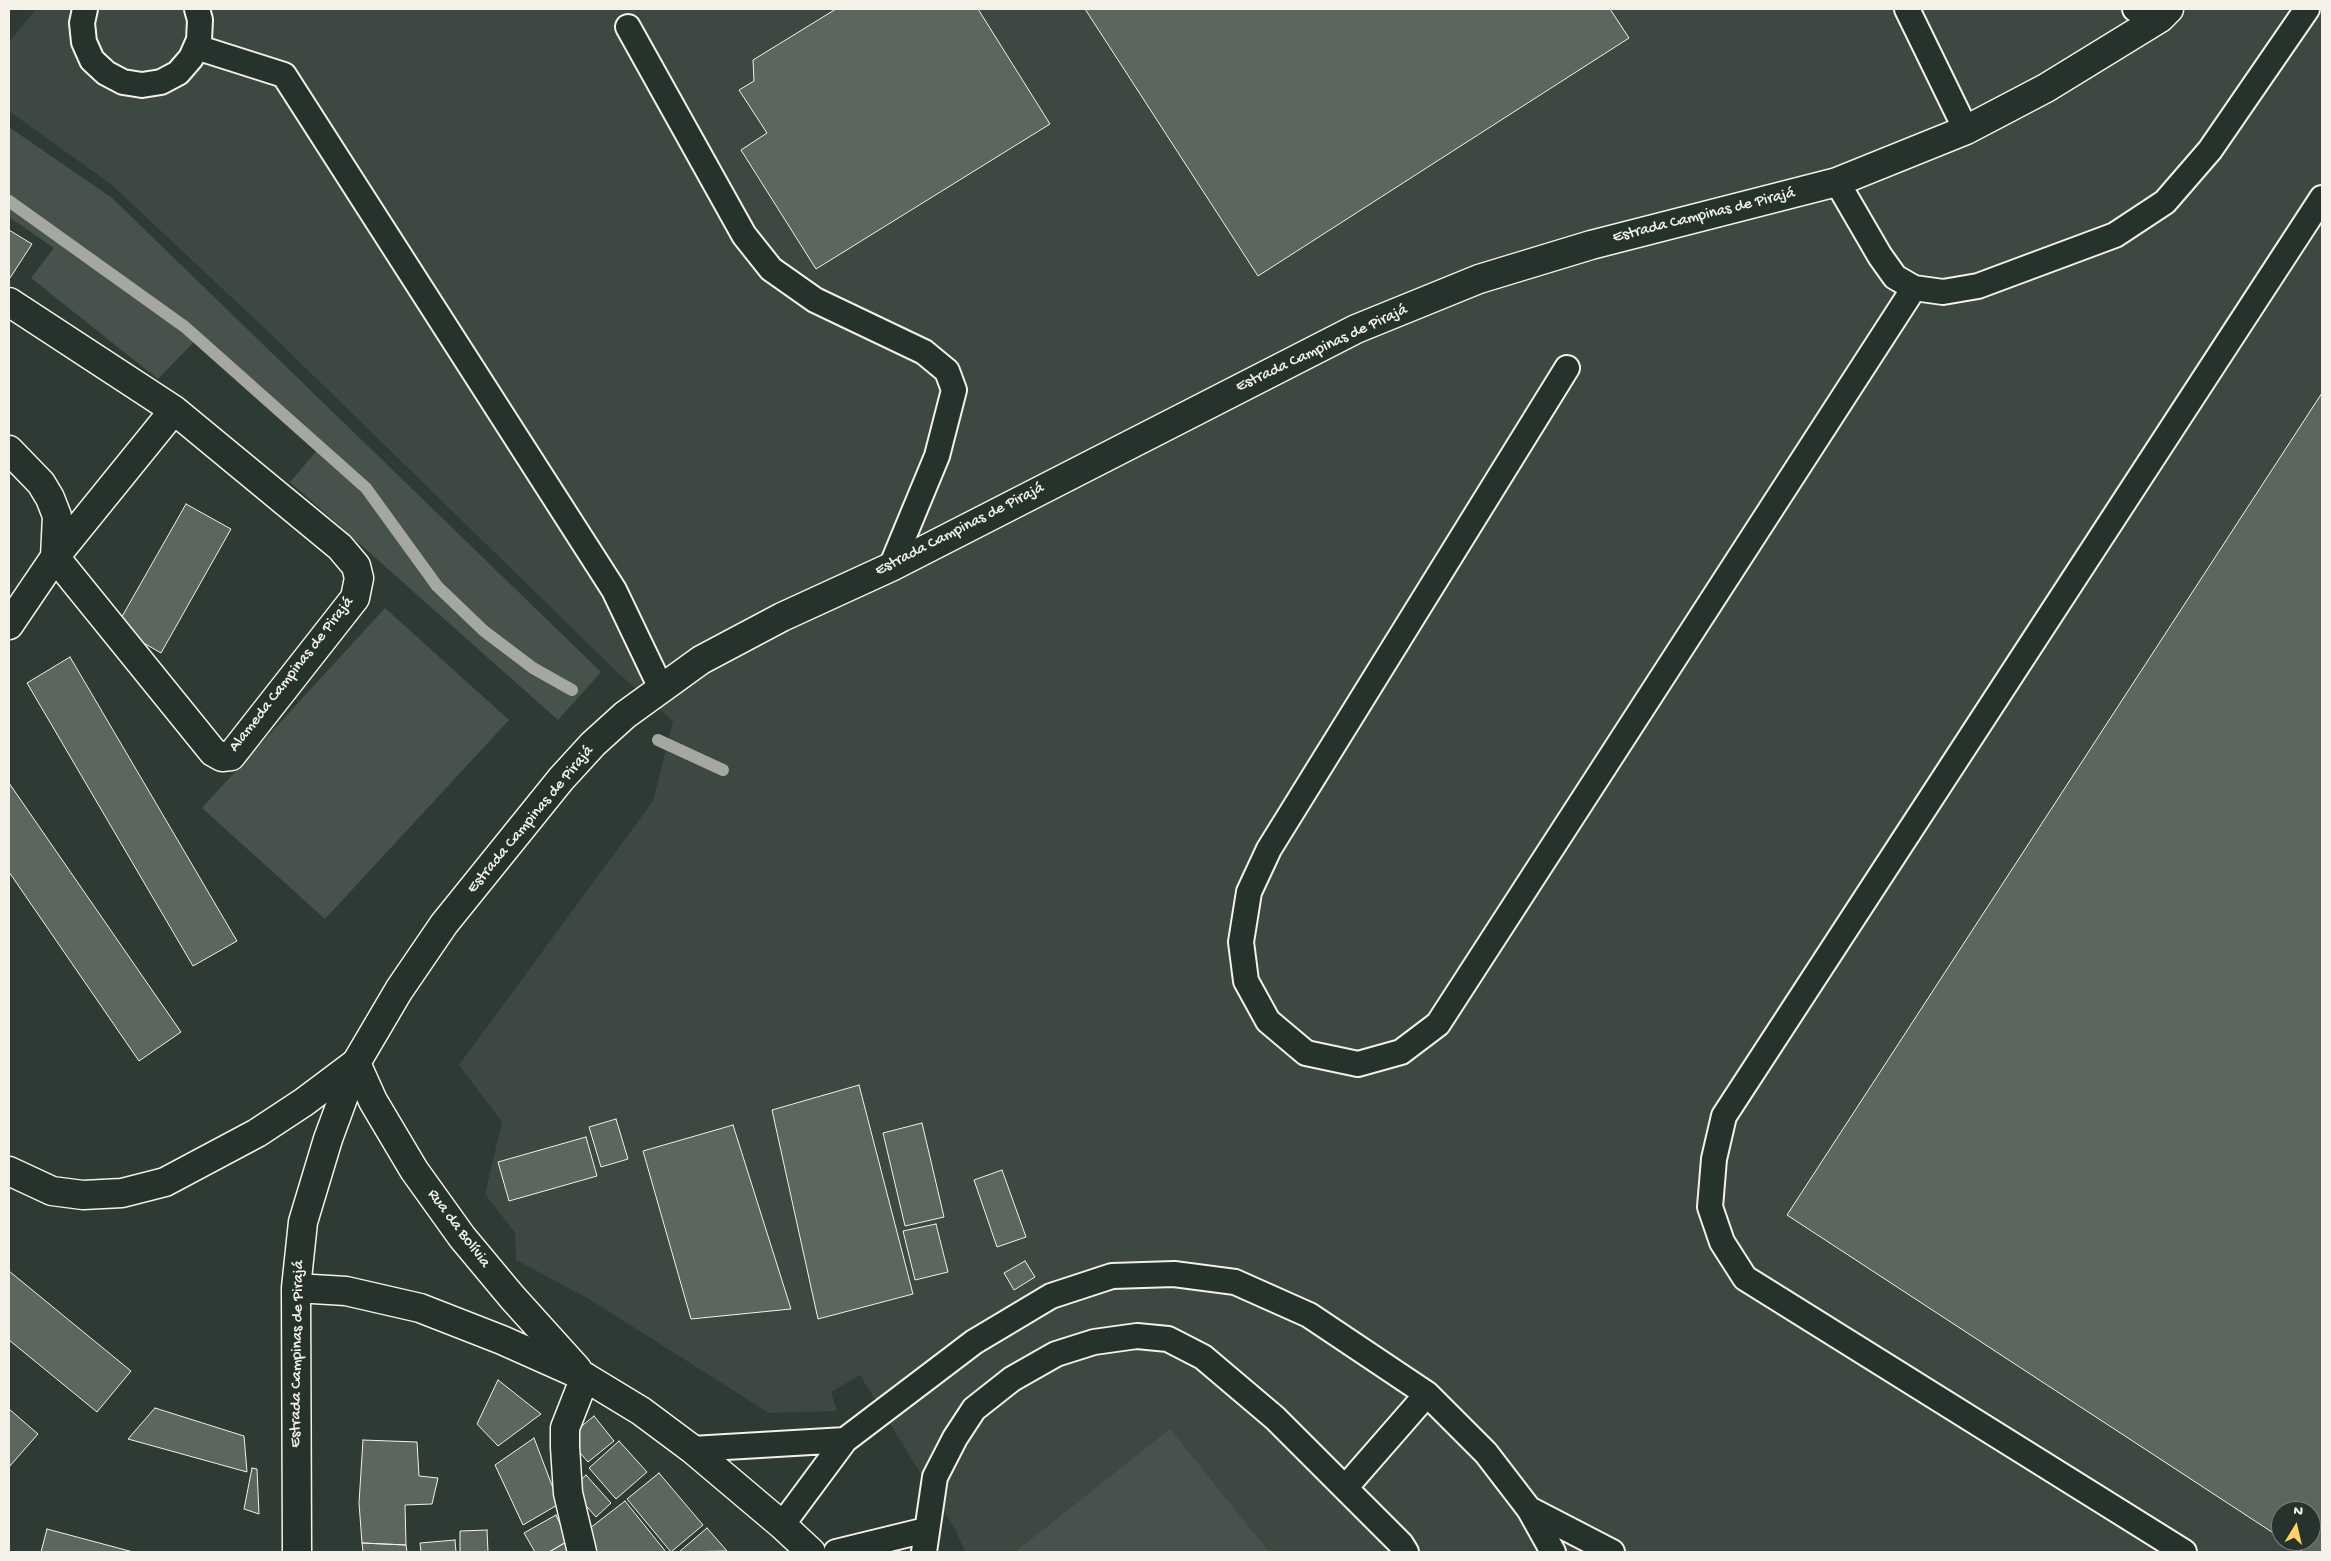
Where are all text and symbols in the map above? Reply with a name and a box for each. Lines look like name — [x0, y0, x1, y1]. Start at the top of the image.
street label: Estrada Campinas de Pirajá — [1611, 184, 1797, 248]
street label: Estrada Campinas de Pirajá — [1233, 301, 1411, 397]
street label: Estrada Campinas de Pirajá — [872, 479, 1048, 581]
street label: Alameda Campinas de Pirajá — [225, 594, 359, 756]
street label: Estrada Campinas de Pirajá — [463, 742, 599, 898]
street label: Rua da Bolívia — [422, 1186, 494, 1272]
street label: Estrada Campinas de Pirajá — [287, 1260, 309, 1448]
north arrow — [2271, 1501, 2321, 1551]
text: N — [2292, 1503, 2304, 1521]

